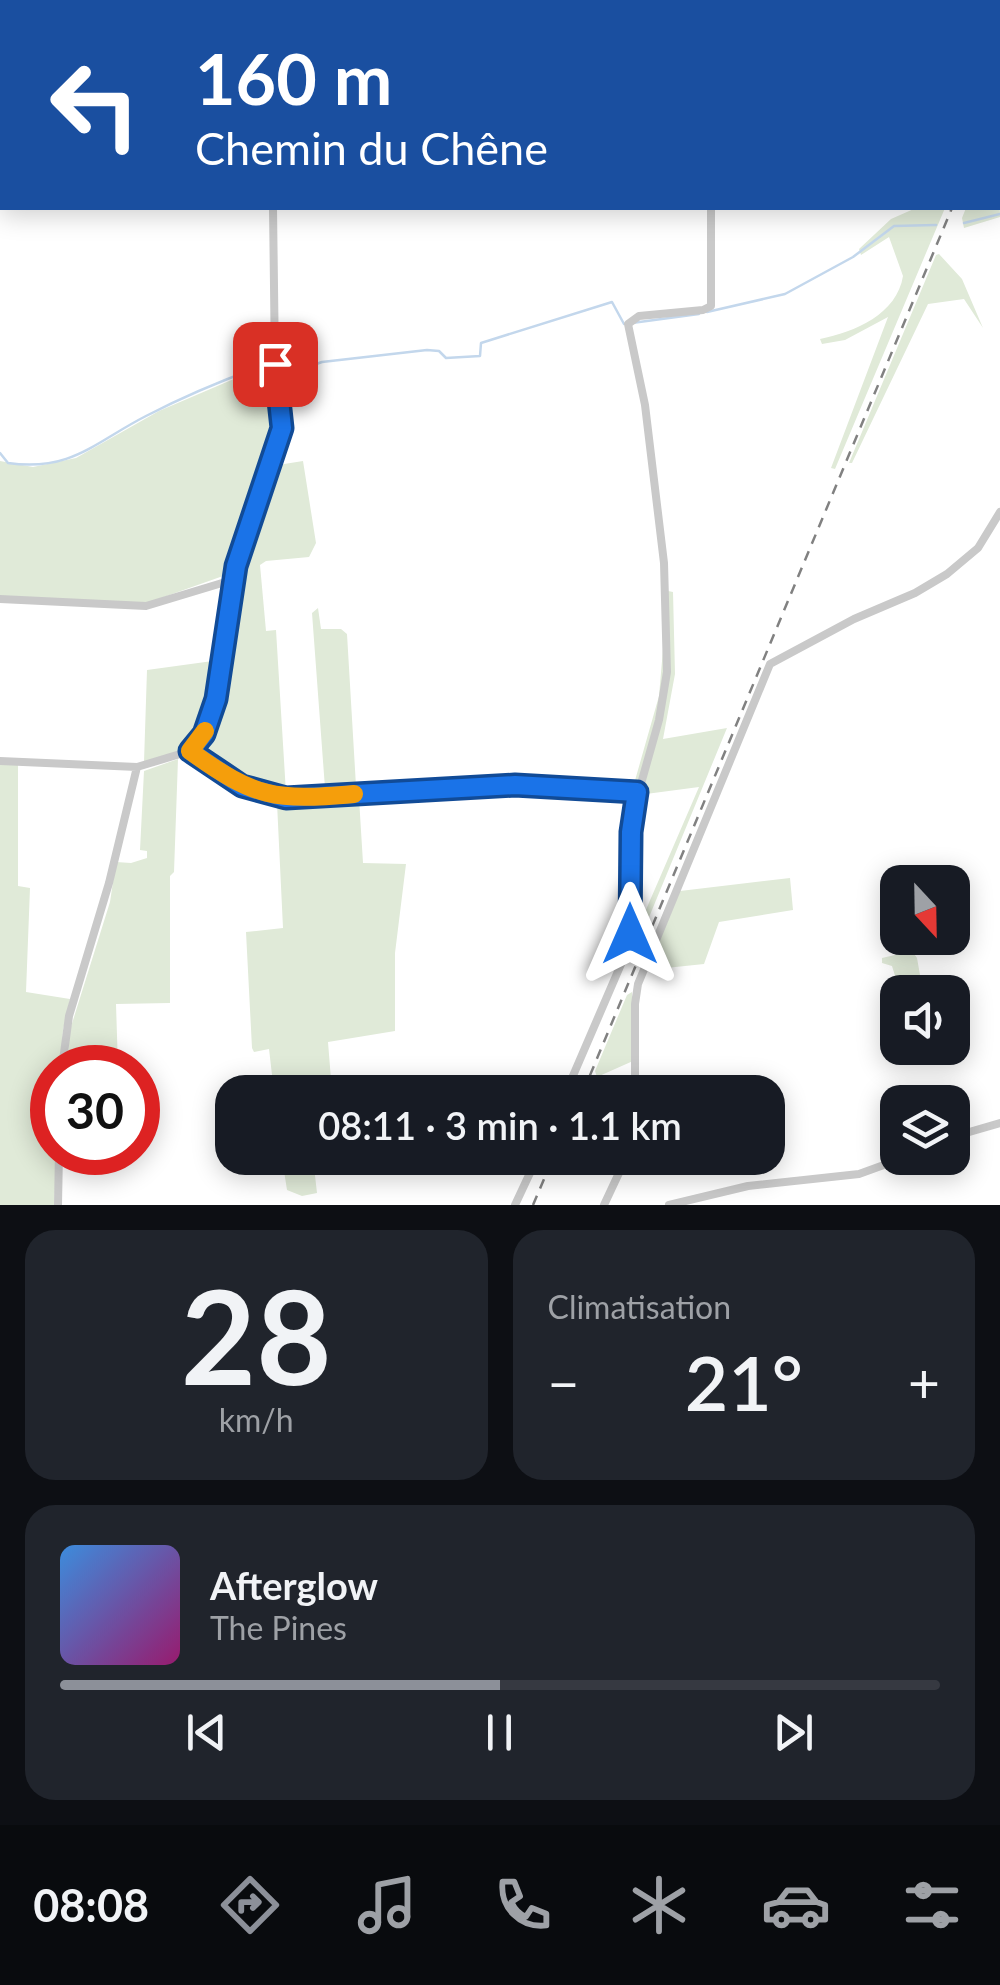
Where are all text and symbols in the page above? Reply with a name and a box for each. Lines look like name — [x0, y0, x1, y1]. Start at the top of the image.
text: 160 m — [195, 36, 392, 120]
icon: left — [30, 40, 160, 170]
text: Chemin du Chêne — [195, 121, 548, 175]
pin — [233, 322, 318, 407]
icon: arrive — [248, 337, 303, 392]
north arrow — [880, 865, 970, 955]
map controls — [880, 865, 970, 1175]
position arrow — [578, 882, 682, 986]
button: sound — [880, 975, 970, 1065]
speed limit sign: 30 — [30, 1045, 160, 1175]
button: layers — [880, 1085, 970, 1175]
text: 08:11 · 3 min · 1.1 km — [318, 1102, 682, 1148]
text: 28 — [181, 1257, 332, 1413]
text: Climatisation — [548, 1287, 731, 1326]
text: 21° — [685, 1337, 803, 1427]
text: − — [548, 1349, 579, 1415]
text: + — [908, 1349, 940, 1415]
text: km/h — [219, 1400, 294, 1439]
text: Afterglow — [210, 1562, 378, 1608]
text: The Pines — [210, 1608, 347, 1647]
icon: previous — [179, 1705, 234, 1760]
icon: pause — [472, 1705, 527, 1760]
icon: next — [766, 1705, 821, 1760]
icon: directions — [215, 1870, 285, 1940]
icon: music — [352, 1870, 422, 1940]
icon: phone — [488, 1870, 558, 1940]
icon: climate — [624, 1870, 694, 1940]
icon: car — [761, 1870, 831, 1940]
icon: filters — [897, 1870, 967, 1940]
text: 08:08 — [33, 1878, 149, 1932]

